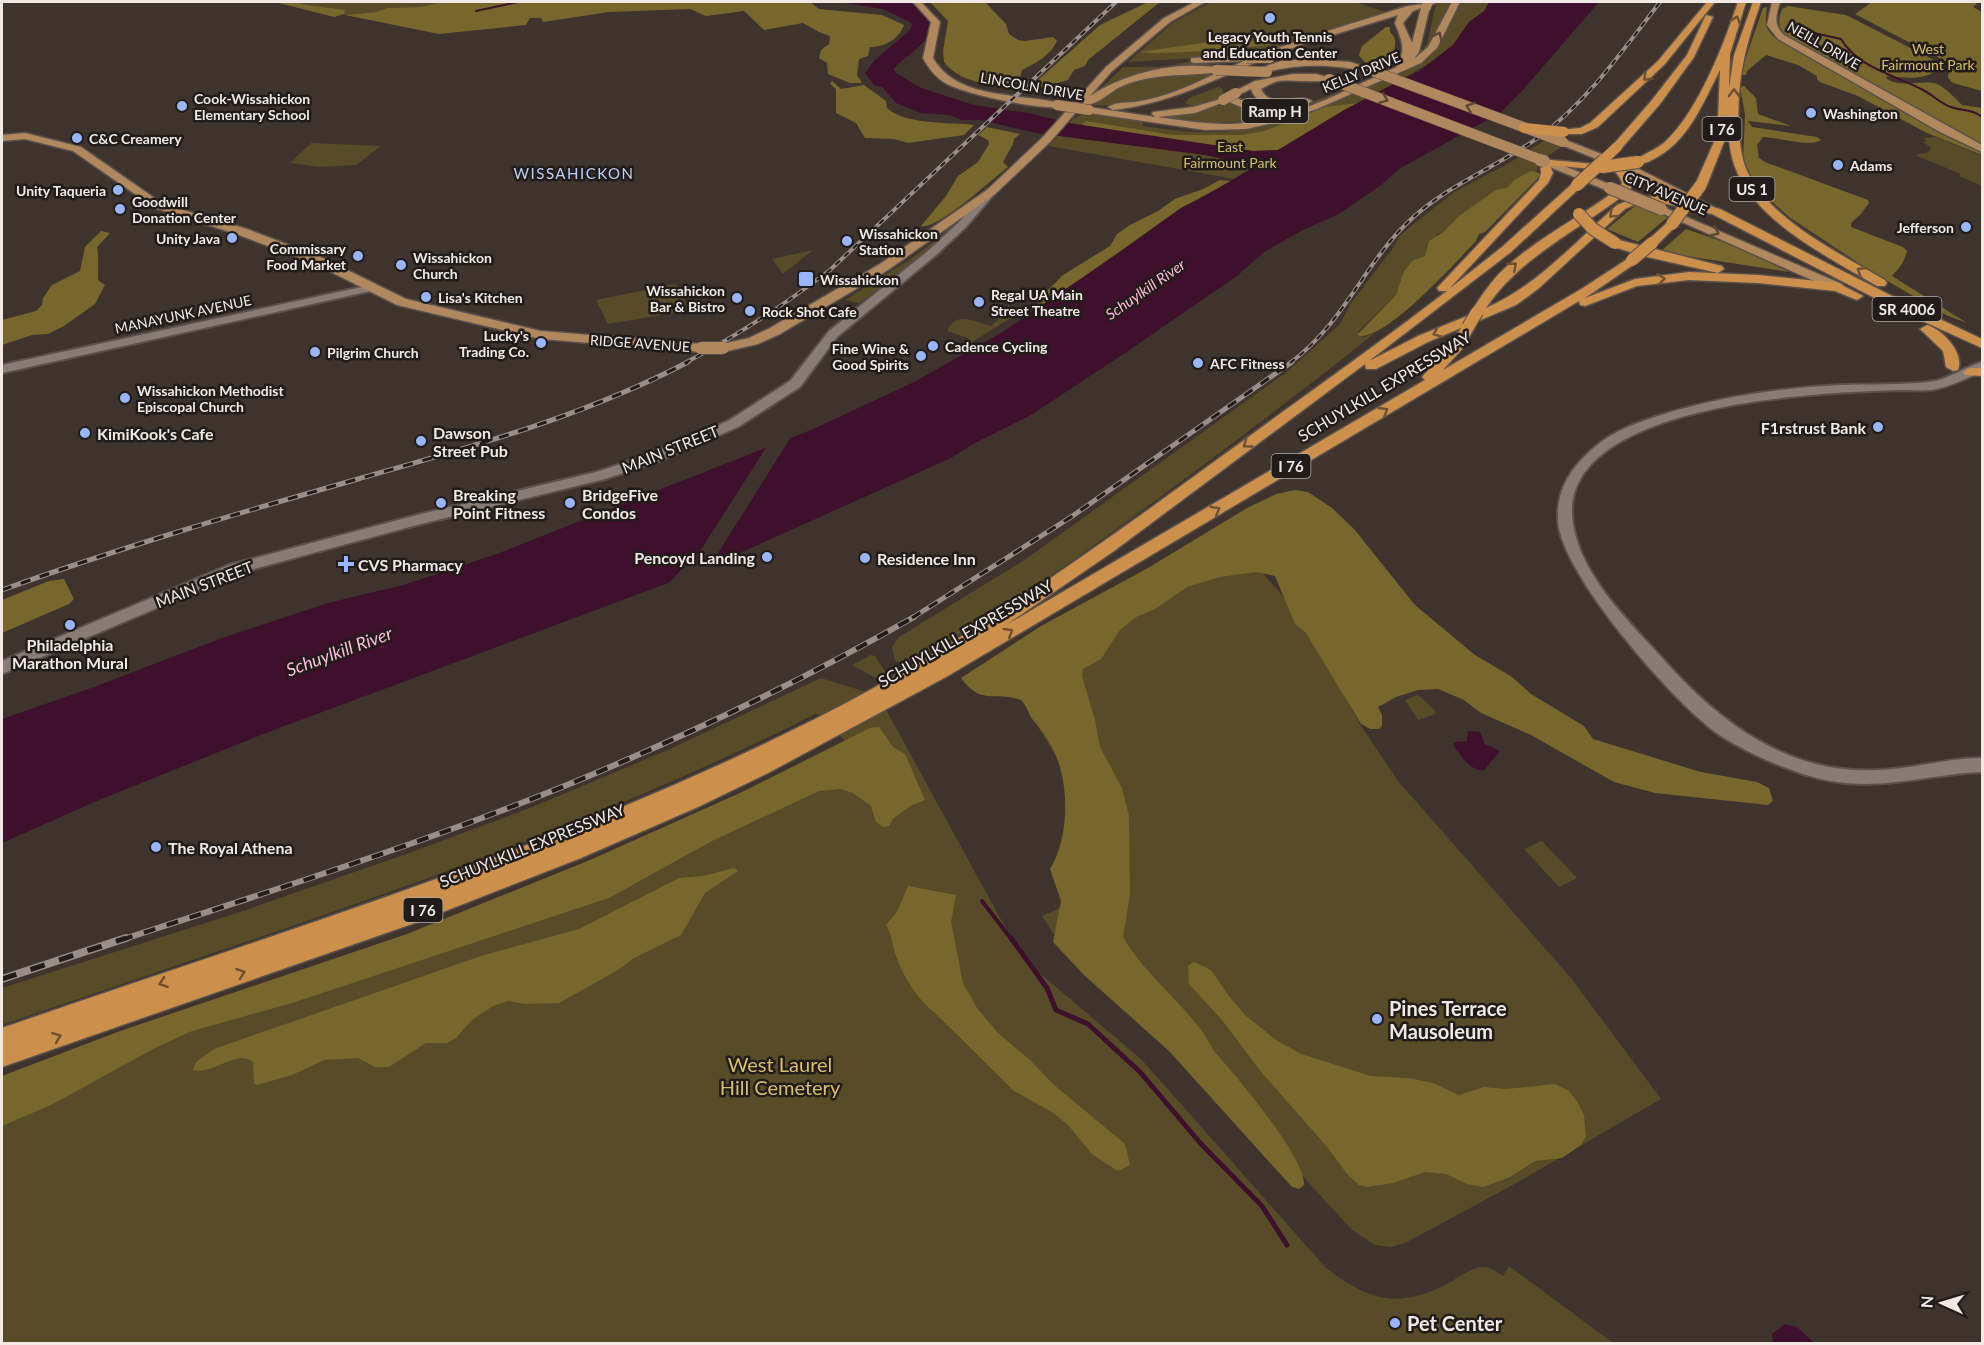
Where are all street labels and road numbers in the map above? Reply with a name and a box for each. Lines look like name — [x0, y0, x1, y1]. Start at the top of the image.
street label: NEILL DRIVE — [1785, 17, 1863, 73]
street label: KELLY DRIVE — [1319, 48, 1403, 96]
street label: LINCOLN DRIVE — [979, 69, 1085, 103]
road number: Ramp H — [1242, 99, 1308, 123]
road number: I 76 — [1702, 117, 1742, 141]
street label: CITY AVENUE — [1622, 168, 1710, 218]
road number: US 1 — [1730, 177, 1774, 201]
street label: MANAYUNK AVENUE — [113, 291, 253, 337]
road number: SR 4006 — [1872, 297, 1942, 321]
street label: SCHUYLKILL EXPRESSWAY — [1294, 327, 1474, 445]
street label: RIDGE AVENUE — [589, 331, 691, 355]
street label: MAIN STREET — [619, 421, 722, 477]
road number: I 76 — [1272, 454, 1310, 478]
street label: MAIN STREET — [153, 557, 256, 611]
street label: SCHUYLKILL EXPRESSWAY — [874, 575, 1056, 691]
street label: SCHUYLKILL EXPRESSWAY — [437, 799, 627, 891]
road number: I 76 — [404, 898, 442, 922]

